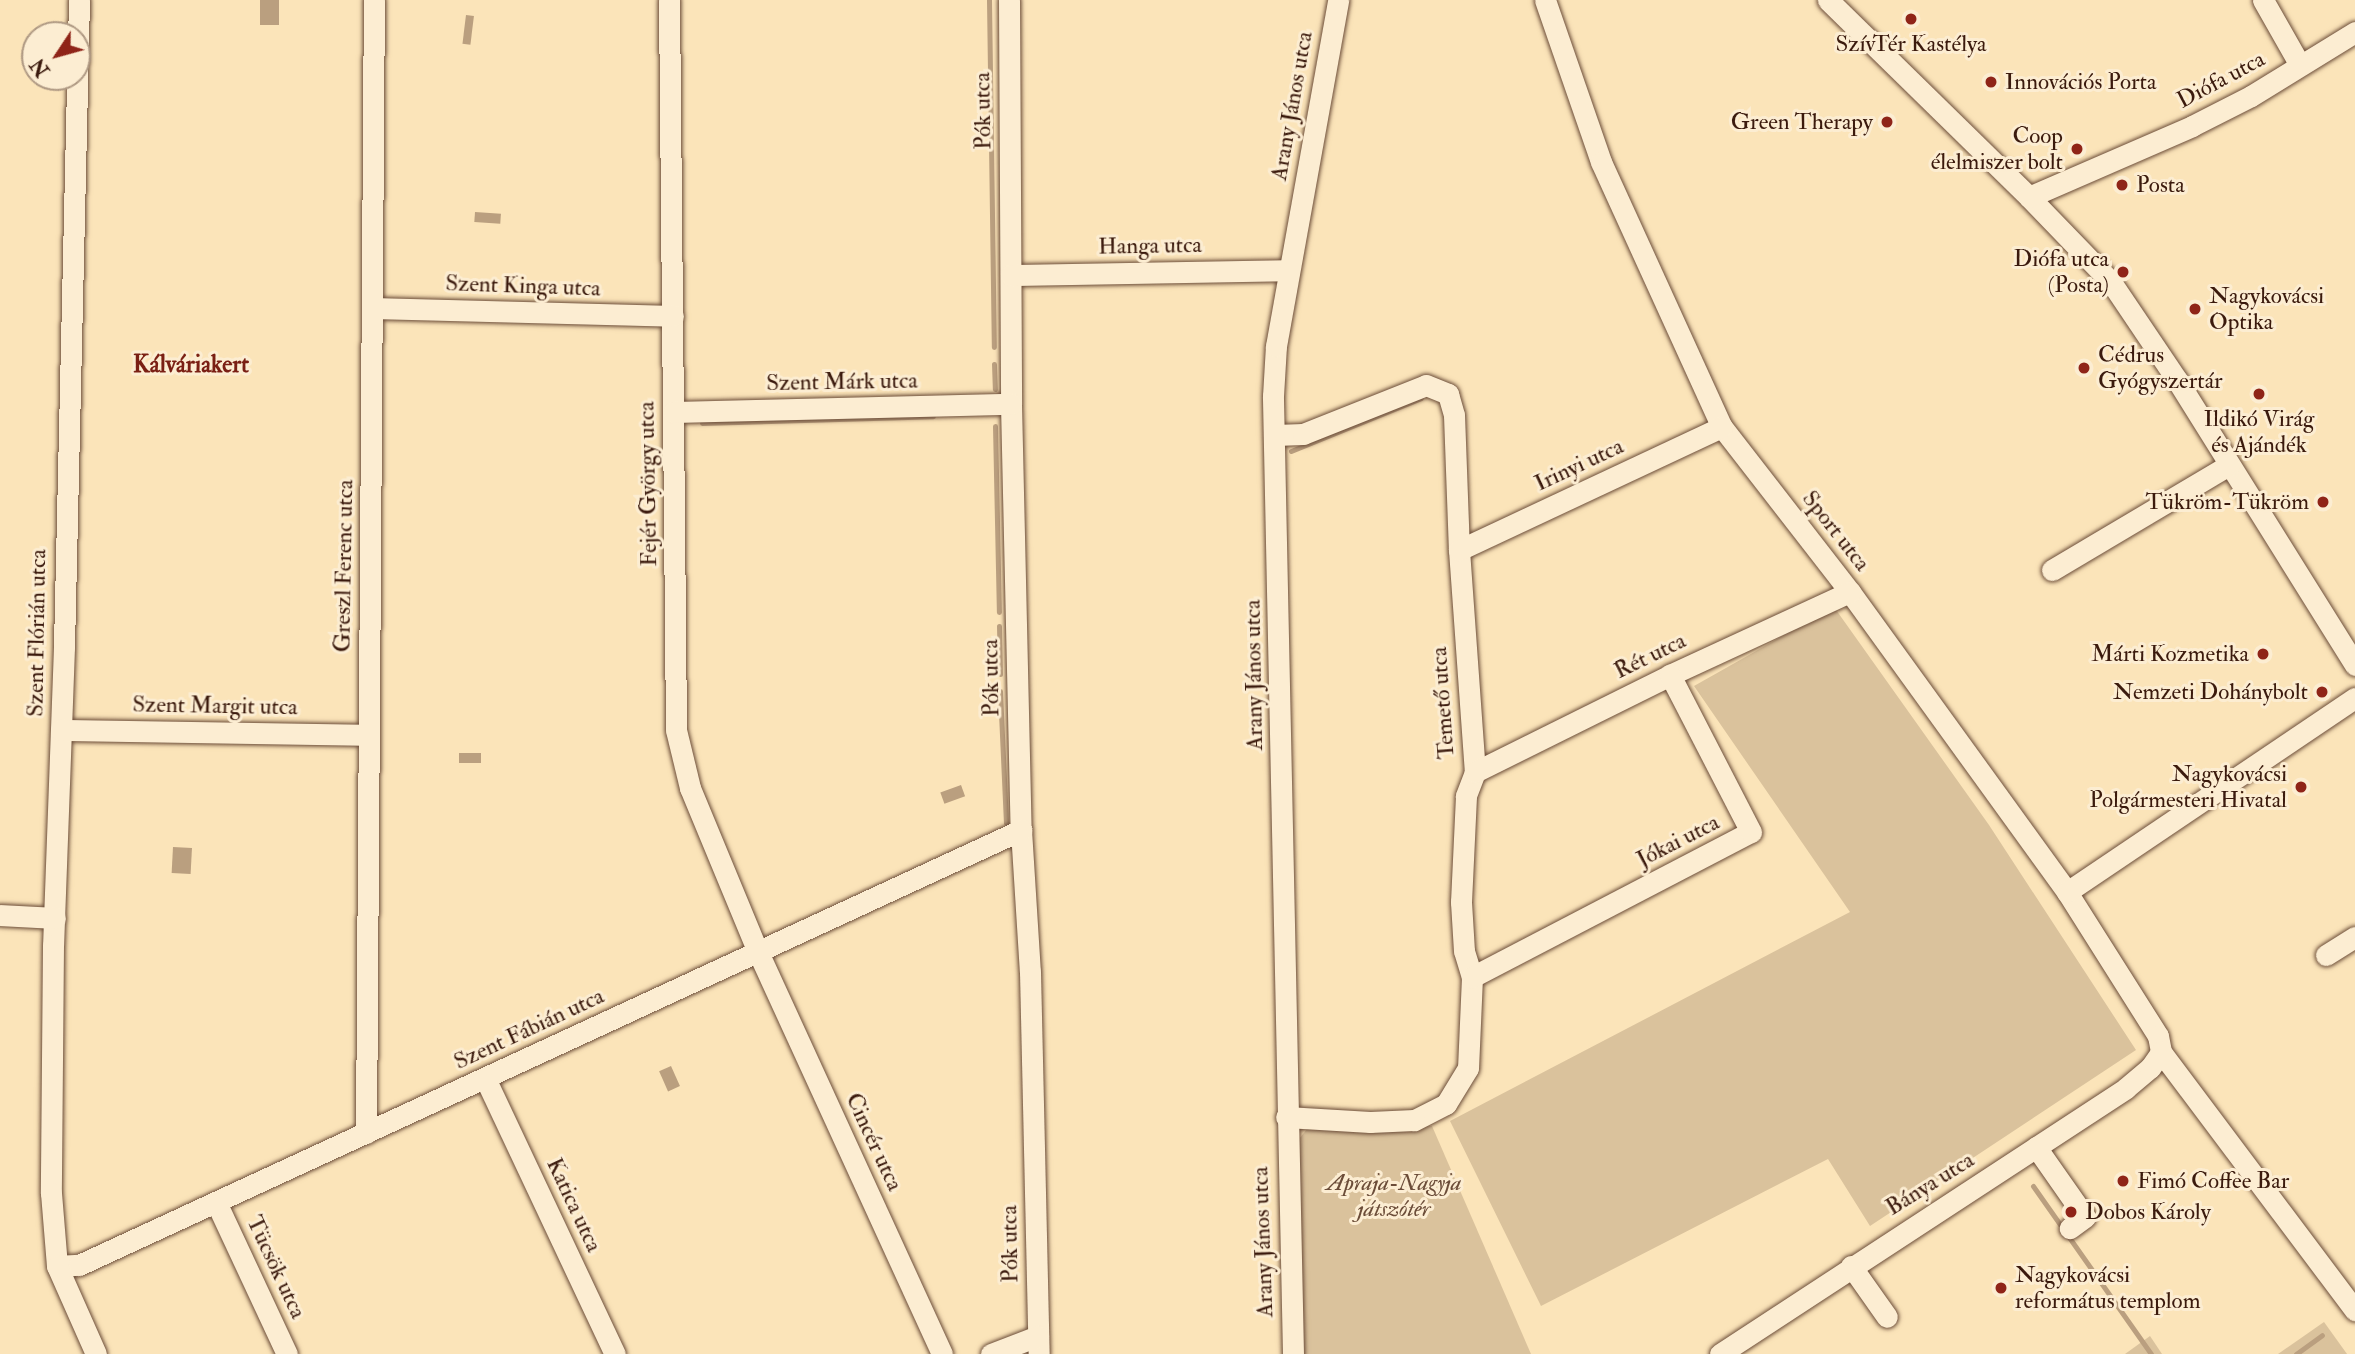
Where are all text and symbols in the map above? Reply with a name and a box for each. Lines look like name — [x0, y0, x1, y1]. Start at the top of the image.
marker: SzívTér Kastélya — [1903, 11, 1919, 27]
north arrow — [21, 21, 91, 91]
street label: Arany János utca — [1265, 29, 1319, 183]
place label: SzívTér Kastélya — [1836, 30, 1986, 58]
street label: Diófa utca — [2172, 45, 2270, 115]
text: N — [26, 53, 55, 81]
place label: Innovációs Porta — [2005, 68, 2157, 96]
street label: Pók utca — [969, 72, 997, 150]
marker: Innovációs Porta — [1983, 74, 1999, 90]
place label: Green Therapy — [1731, 108, 1873, 136]
marker: Green Therapy — [1879, 114, 1895, 130]
place label: Coop élelmiszer bolt — [1931, 122, 2063, 176]
marker: Coop élelmiszer bolt — [2069, 141, 2085, 157]
place label: Posta — [2136, 171, 2185, 199]
marker: Posta — [2114, 177, 2130, 193]
street label: Hanga utca — [1098, 231, 1202, 261]
place label: Diófa utca (Posta) — [2013, 245, 2109, 299]
marker: Diófa utca (Posta) — [2115, 264, 2131, 280]
street label: Szent Kinga utca — [445, 270, 601, 302]
place label: Nagykovácsi Optika — [2209, 282, 2324, 336]
marker: Nagykovácsi Optika — [2187, 301, 2203, 317]
place label: Cédrus Gyógyszertár — [2098, 341, 2223, 395]
district label: Kálváriakert — [133, 351, 249, 379]
marker: Cédrus Gyógyszertár — [2076, 360, 2092, 376]
street label: Szent Márk utca — [766, 367, 918, 397]
marker: Ildikó Virág és Ajándék — [2251, 386, 2267, 402]
street label: Fejér György utca — [633, 401, 663, 567]
place label: Ildikó Virág és Ajándék — [2204, 405, 2314, 459]
street label: Irinyi utca — [1530, 433, 1628, 497]
street label: Greszl Ferenc utca — [329, 479, 359, 653]
street label: Sport utca — [1796, 485, 1876, 577]
place label: Tükröm-Tükröm — [2146, 488, 2309, 516]
marker: Tükröm-Tükröm — [2315, 494, 2331, 510]
street label: Szent Flórián utca — [22, 549, 52, 717]
street label: Arany János utca — [1239, 599, 1269, 751]
street label: Rét utca — [1610, 627, 1690, 685]
street label: Pók utca — [977, 639, 1005, 717]
place label: Márti Kozmetika — [2091, 640, 2249, 668]
street label: Temető utca — [1425, 646, 1461, 760]
marker: Márti Kozmetika — [2255, 646, 2271, 662]
place label: Nemzeti Dohánybolt — [2113, 678, 2308, 706]
marker: Nemzeti Dohánybolt — [2314, 684, 2330, 700]
street label: Szent Margit utca — [132, 691, 298, 721]
place label: Nagykovácsi Polgármesteri Hivatal — [2089, 760, 2287, 814]
marker: Nagykovácsi Polgármesteri Hivatal — [2293, 779, 2309, 795]
street label: Jókai utca — [1632, 808, 1724, 874]
street label: Szent Fábián utca — [450, 982, 608, 1076]
street label: Cincér utca — [839, 1089, 909, 1195]
street label: Bánya utca — [1881, 1146, 1979, 1222]
street label: Katica utca — [540, 1154, 608, 1256]
street label: Arany János utca — [1247, 1166, 1279, 1318]
place label: Fimó Coffee Bar — [2137, 1167, 2289, 1195]
park label: Apraja-Nagyja játszótér — [1326, 1169, 1462, 1223]
marker: Fimó Coffee Bar — [2115, 1173, 2131, 1189]
place label: Dobos Károly — [2085, 1198, 2211, 1226]
marker: Dobos Károly — [2063, 1204, 2079, 1220]
street label: Pók utca — [996, 1205, 1024, 1283]
street label: Tücsök utca — [240, 1211, 312, 1323]
place label: Nagykovácsi református templom — [2015, 1261, 2200, 1315]
marker: Nagykovácsi református templom — [1993, 1280, 2009, 1296]

